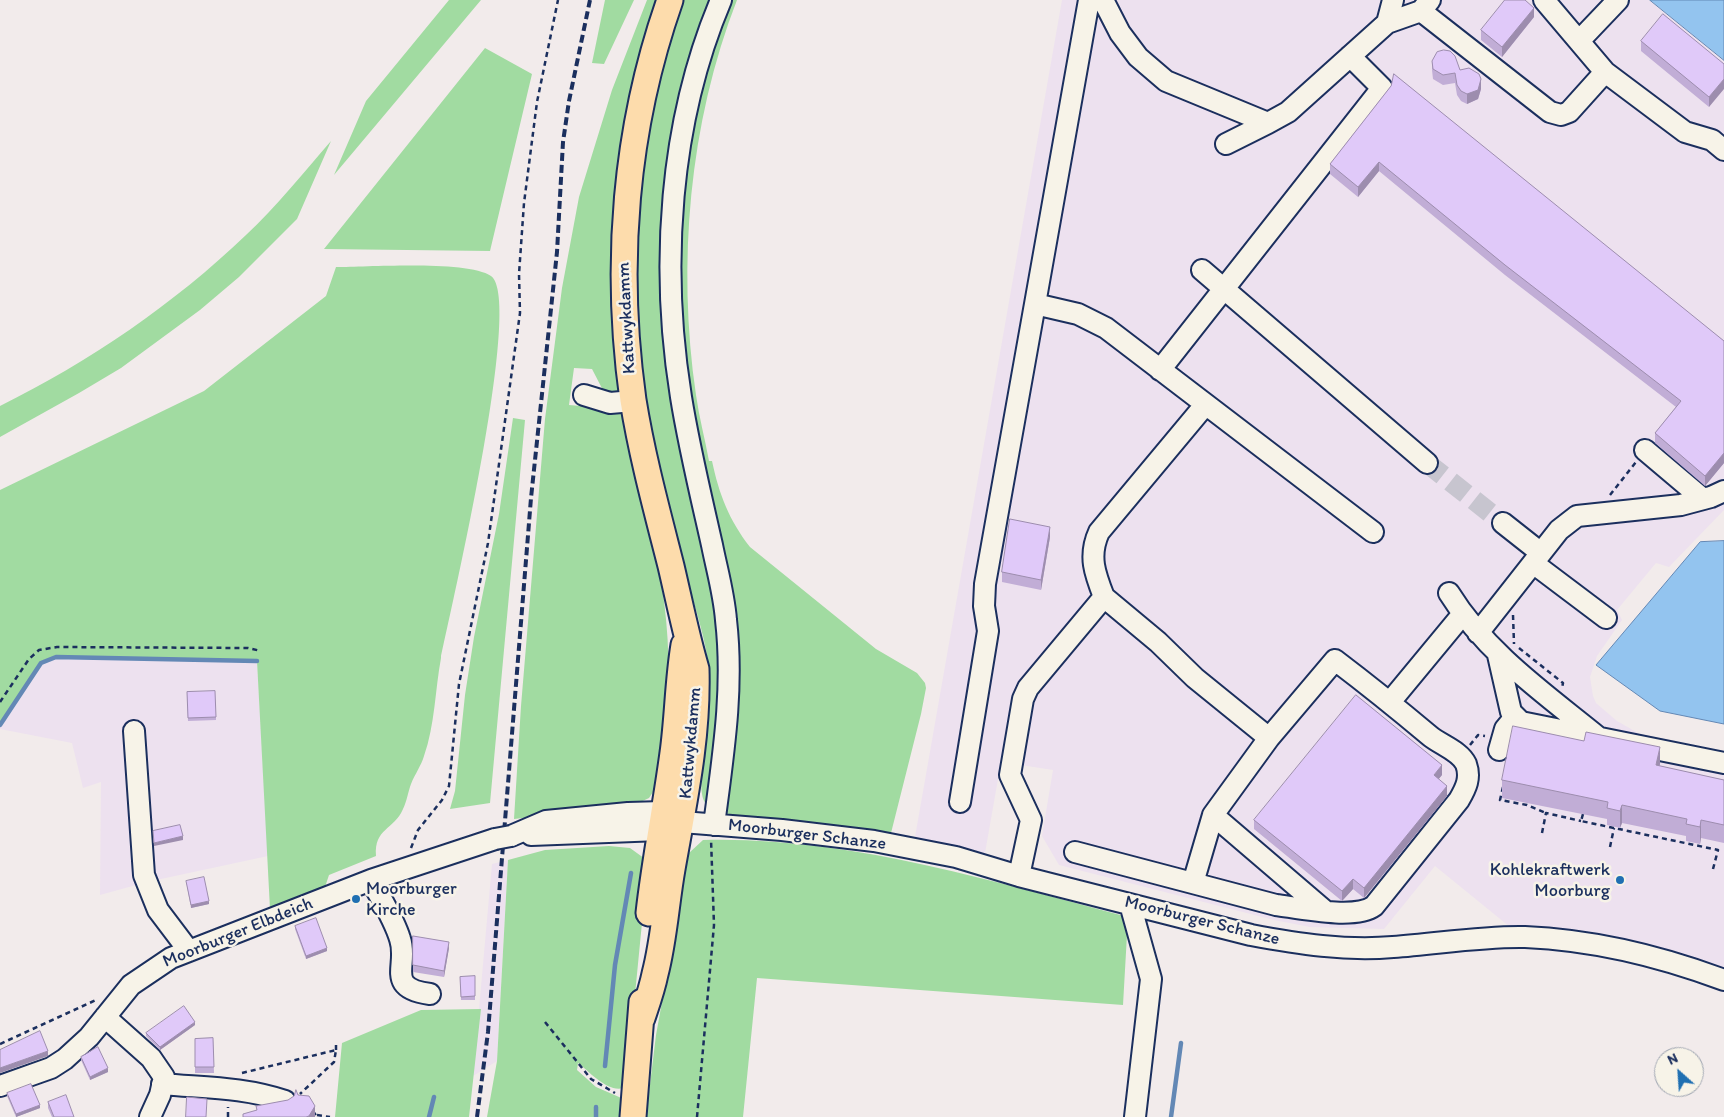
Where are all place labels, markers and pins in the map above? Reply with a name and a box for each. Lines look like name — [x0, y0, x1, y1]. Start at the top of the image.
place label: Kohlekraftwerk Moorburg — [1490, 859, 1610, 902]
marker: Kohlekraftwerk Moorburg — [1614, 874, 1626, 886]
place label: Moorburger Kirche — [366, 878, 457, 921]
marker: Moorburger Kirche — [350, 893, 362, 905]

